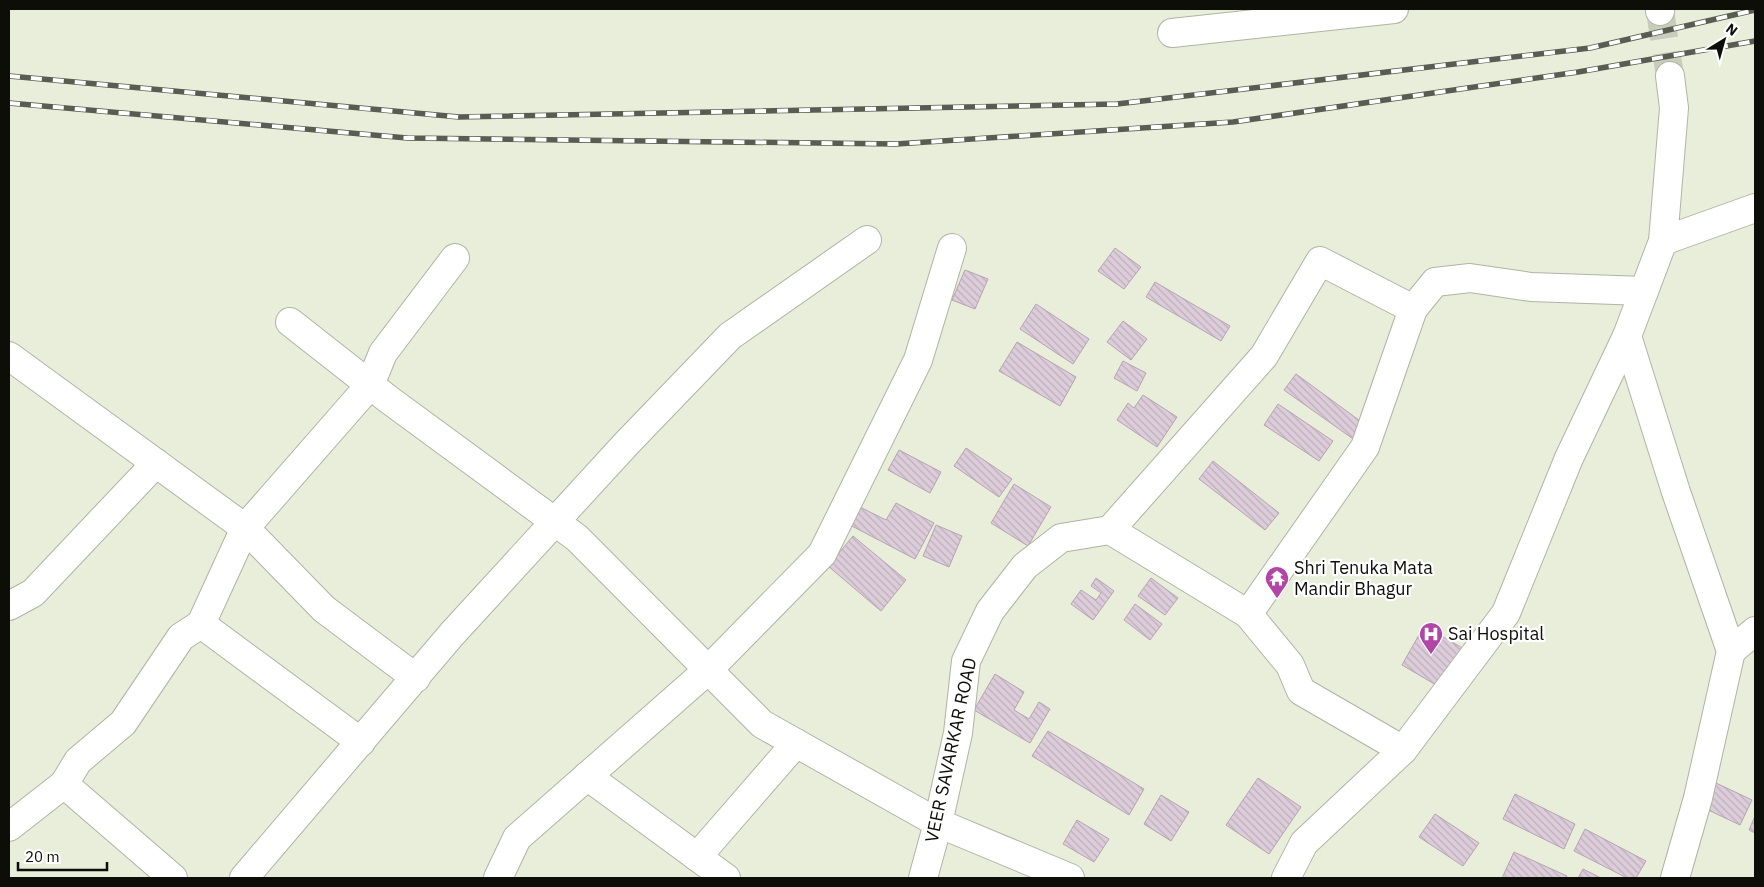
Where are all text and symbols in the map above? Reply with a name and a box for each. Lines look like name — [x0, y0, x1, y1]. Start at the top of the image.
north arrow — [1699, 15, 1749, 65]
text: N — [1722, 19, 1741, 40]
place label: Shri Tenuka Mata Mandir Bhagur — [1294, 556, 1433, 600]
temple icon: Shri Tenuka Mata Mandir Bhagur — [1264, 565, 1290, 599]
hospital icon: Sai Hospital — [1418, 621, 1444, 655]
place label: Sai Hospital — [1448, 622, 1544, 645]
street label: VEER SAVARKAR ROAD — [920, 655, 981, 844]
scale bar — [18, 840, 106, 872]
text: 20 m — [25, 847, 60, 866]

